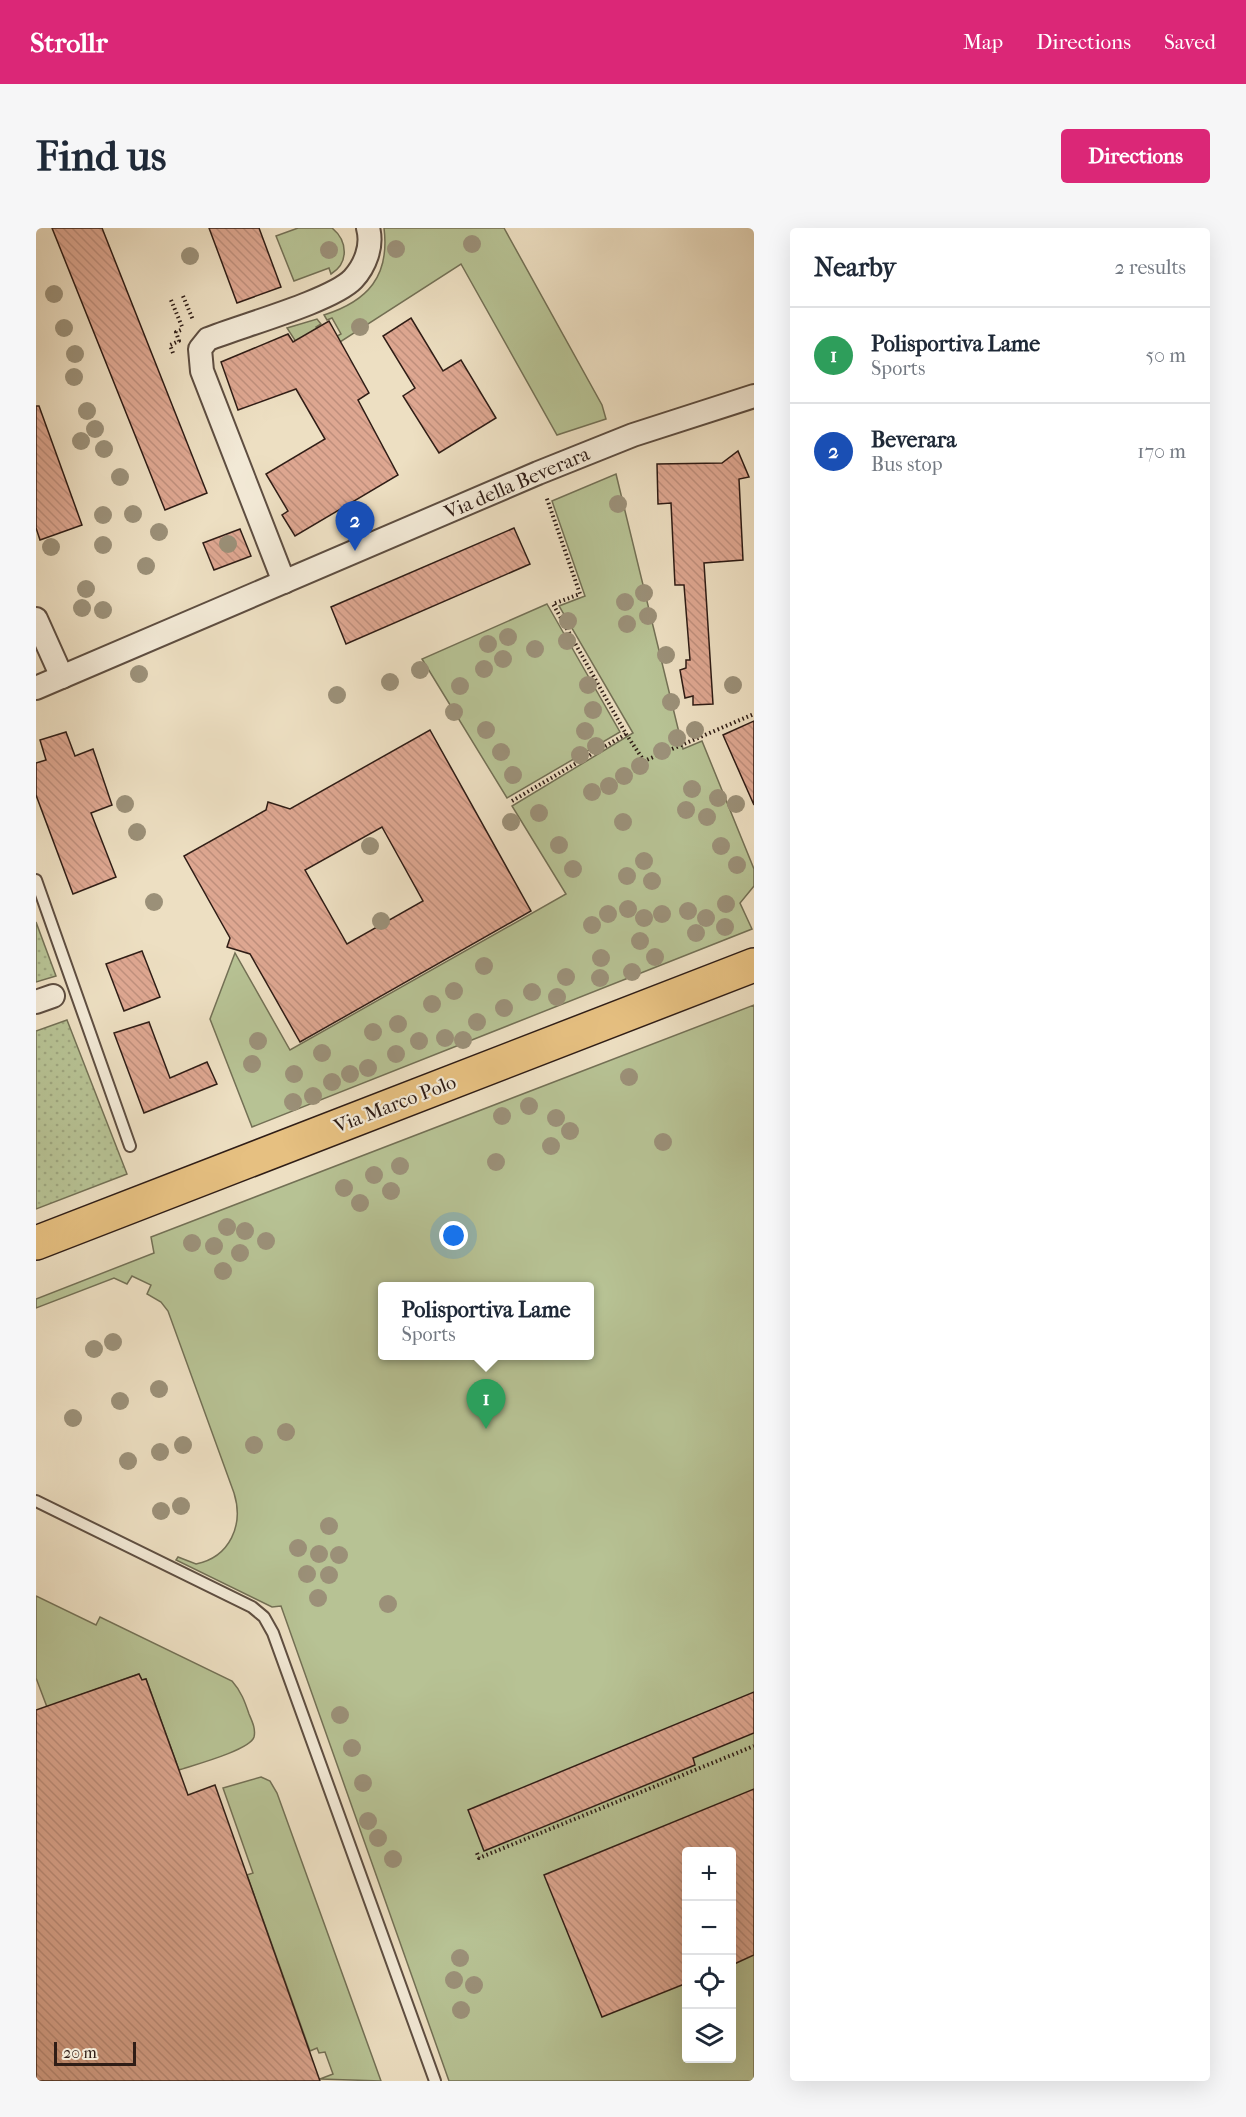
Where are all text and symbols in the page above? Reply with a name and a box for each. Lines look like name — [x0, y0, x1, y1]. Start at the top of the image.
text: Strollr — [30, 26, 108, 59]
text: Map — [963, 30, 1003, 54]
text: Directions — [1036, 30, 1131, 54]
text: Saved — [1164, 30, 1216, 54]
button: Directions — [1061, 129, 1210, 183]
text: Find us — [36, 132, 166, 181]
text: Nearby — [814, 252, 896, 283]
text: 2 results — [1115, 256, 1186, 279]
text: Polisportiva Lame — [871, 331, 1040, 357]
text: 1 — [830, 344, 837, 367]
text: 50 m — [1145, 344, 1186, 367]
text: Sports — [871, 357, 925, 380]
text: Beverara — [871, 427, 957, 453]
text: 2 — [828, 440, 839, 463]
text: 170 m — [1137, 440, 1186, 463]
street label: Via della Beverara — [440, 442, 594, 524]
text: Bus stop — [871, 453, 943, 476]
pin: 2 — [336, 502, 374, 551]
street label: Via Marco Polo — [330, 1070, 459, 1138]
your location — [439, 1221, 468, 1250]
popup — [378, 1282, 594, 1360]
text: Polisportiva Lame — [401, 1297, 571, 1323]
text: Sports — [401, 1323, 456, 1346]
pin: 1 — [466, 1380, 506, 1429]
map controls — [682, 1847, 736, 2063]
button: + — [682, 1847, 736, 1901]
button: − — [682, 1901, 736, 1955]
button: locate — [682, 1955, 736, 2009]
button: layers — [682, 2009, 736, 2063]
scale bar — [54, 2039, 136, 2066]
text: 20 m — [63, 2043, 97, 2062]

